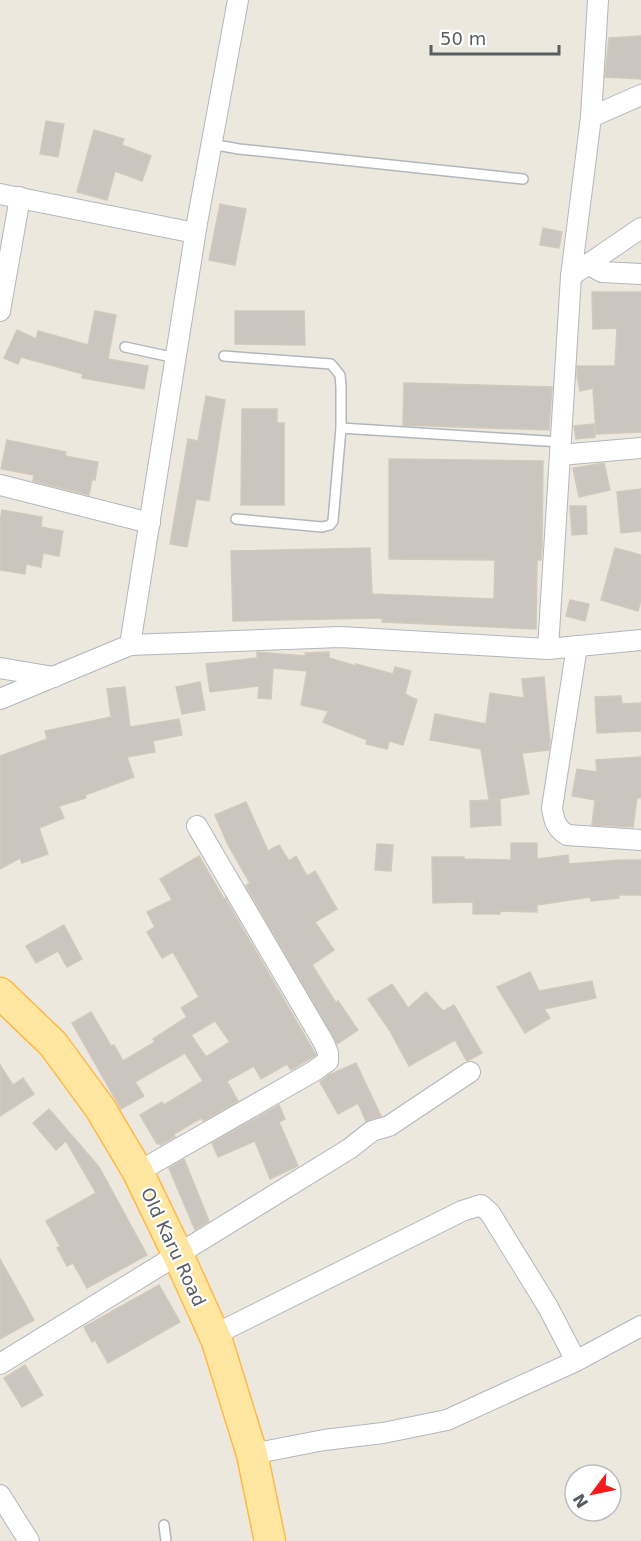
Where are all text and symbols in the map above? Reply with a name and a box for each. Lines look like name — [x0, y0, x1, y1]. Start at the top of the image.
scale bar — [431, 18, 558, 56]
text: 50 m — [440, 28, 486, 49]
street label: Old Karu Road — [137, 1184, 210, 1309]
north arrow — [563, 1463, 623, 1523]
text: N — [569, 1490, 592, 1511]

